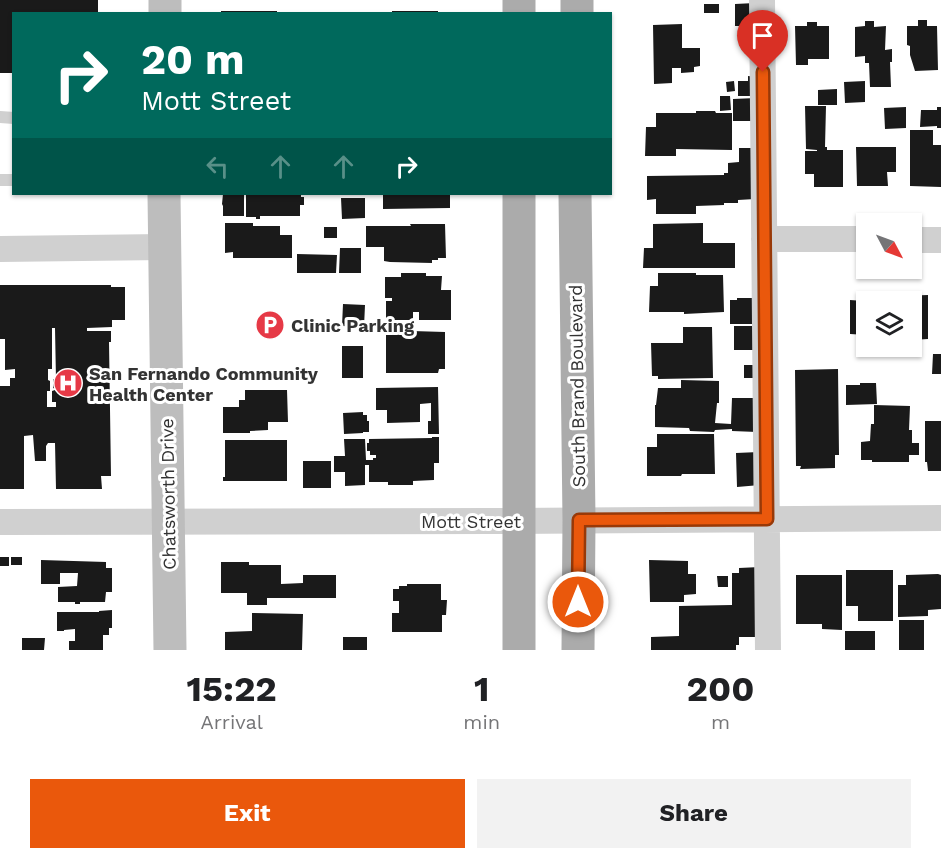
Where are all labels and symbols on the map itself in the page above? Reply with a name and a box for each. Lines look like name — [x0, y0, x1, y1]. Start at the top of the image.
pin — [737, 10, 788, 72]
north arrow — [856, 213, 922, 279]
street label: South Brand Boulevard — [565, 284, 589, 488]
parking icon: Clinic Parking — [254, 309, 286, 341]
place label: Clinic Parking — [291, 315, 415, 336]
place label: San Fernando Community Health Center — [89, 363, 319, 405]
hospital icon: San Fernando Community Health Center — [52, 367, 84, 399]
street label: Chatsworth Drive — [156, 418, 180, 570]
street label: Mott Street — [421, 511, 522, 532]
position arrow — [546, 570, 610, 634]

